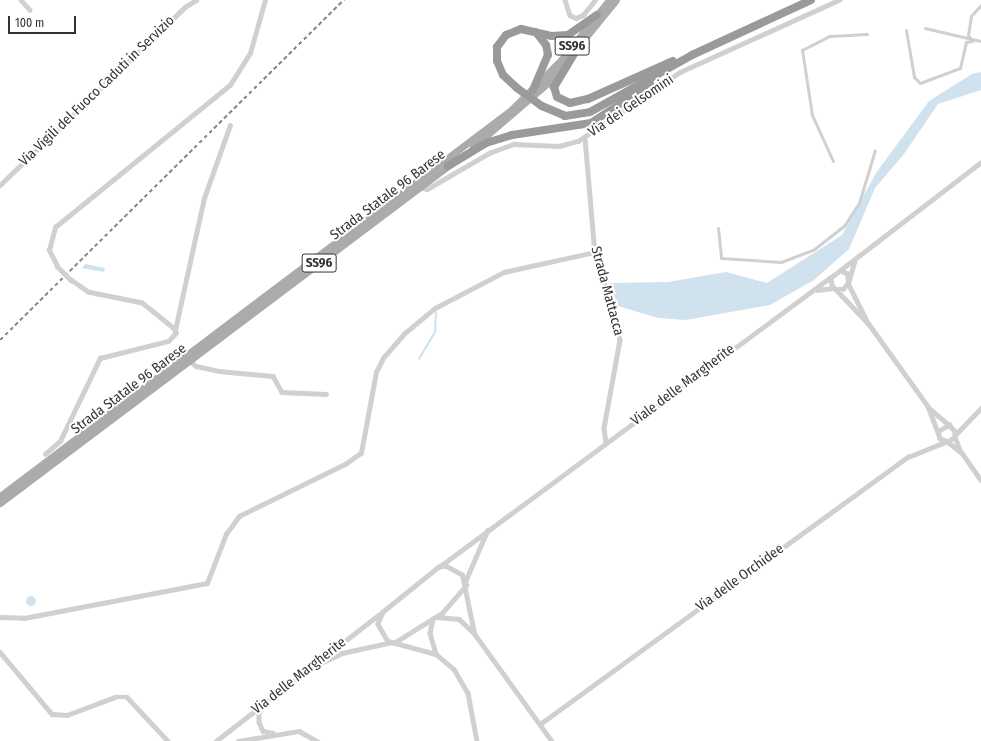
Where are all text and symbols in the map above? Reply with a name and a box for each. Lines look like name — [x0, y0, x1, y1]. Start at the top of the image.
scale bar — [10, 8, 78, 34]
street label: Via Vigili del Fuoco Caduti in Servizio — [16, 12, 178, 170]
text: 100 m — [15, 16, 44, 30]
road number: SS96 — [554, 35, 590, 57]
street label: Via dei Gelsomini — [585, 71, 677, 141]
street label: Strada Statale 96 Barese — [327, 146, 449, 244]
street label: Strada Mattacca — [587, 245, 627, 337]
road number: SS96 — [301, 252, 337, 274]
street label: Strada Statale 96 Barese — [68, 340, 190, 438]
street label: Viale delle Margherite — [628, 341, 738, 429]
street label: Via delle Orchidee — [693, 541, 787, 615]
street label: Via delle Margherite — [249, 634, 349, 718]

